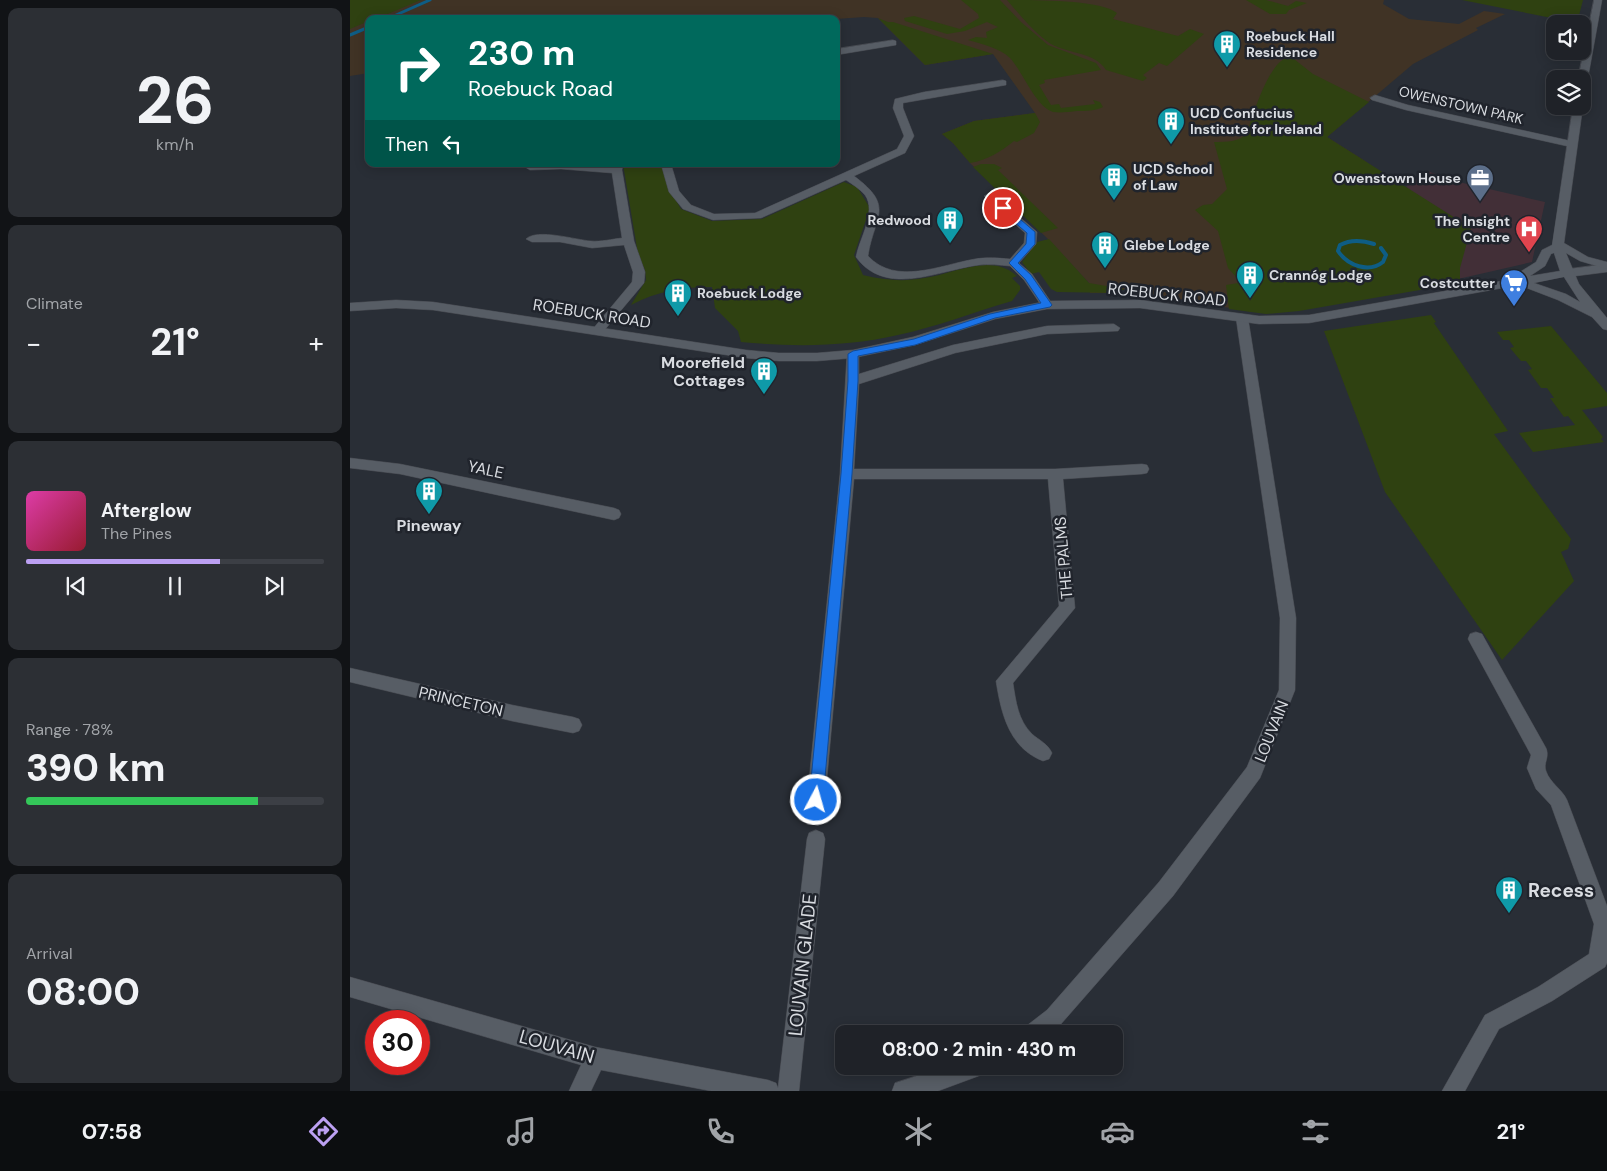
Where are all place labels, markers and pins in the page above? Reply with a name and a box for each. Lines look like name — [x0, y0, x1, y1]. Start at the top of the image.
place label: Roebuck Hall Residence — [1246, 27, 1335, 61]
building icon: Roebuck Hall Residence — [1212, 29, 1242, 68]
place label: UCD Confucius Institute for Ireland — [1190, 104, 1322, 138]
building icon: UCD Confucius Institute for Ireland — [1156, 106, 1186, 145]
place label: UCD School of Law — [1133, 160, 1213, 194]
building icon: UCD School of Law — [1099, 162, 1129, 201]
office icon: Owenstown House — [1465, 163, 1495, 202]
place label: Owenstown House — [1334, 169, 1461, 187]
pin — [982, 187, 1024, 229]
building icon: Redwood — [935, 205, 965, 244]
place label: Redwood — [867, 211, 931, 229]
place label: The Insight Centre — [1434, 212, 1510, 246]
hospital icon: The Insight Centre — [1514, 214, 1544, 253]
building icon: Glebe Lodge — [1090, 230, 1120, 269]
place label: Glebe Lodge — [1124, 236, 1210, 254]
building icon: Crannóg Lodge — [1235, 260, 1265, 299]
place label: Crannóg Lodge — [1269, 266, 1372, 284]
supermarket icon: Costcutter — [1499, 268, 1529, 307]
place label: Costcutter — [1420, 274, 1495, 292]
building icon: Roebuck Lodge — [663, 278, 693, 317]
place label: Roebuck Lodge — [697, 284, 802, 302]
place label: Moorefield Cottages — [661, 352, 745, 391]
building icon: Moorefield Cottages — [749, 356, 779, 395]
building icon: Pineway — [414, 476, 444, 515]
place label: Pineway — [397, 515, 462, 536]
building icon: Recess — [1494, 875, 1524, 914]
place label: Recess — [1528, 878, 1594, 903]

